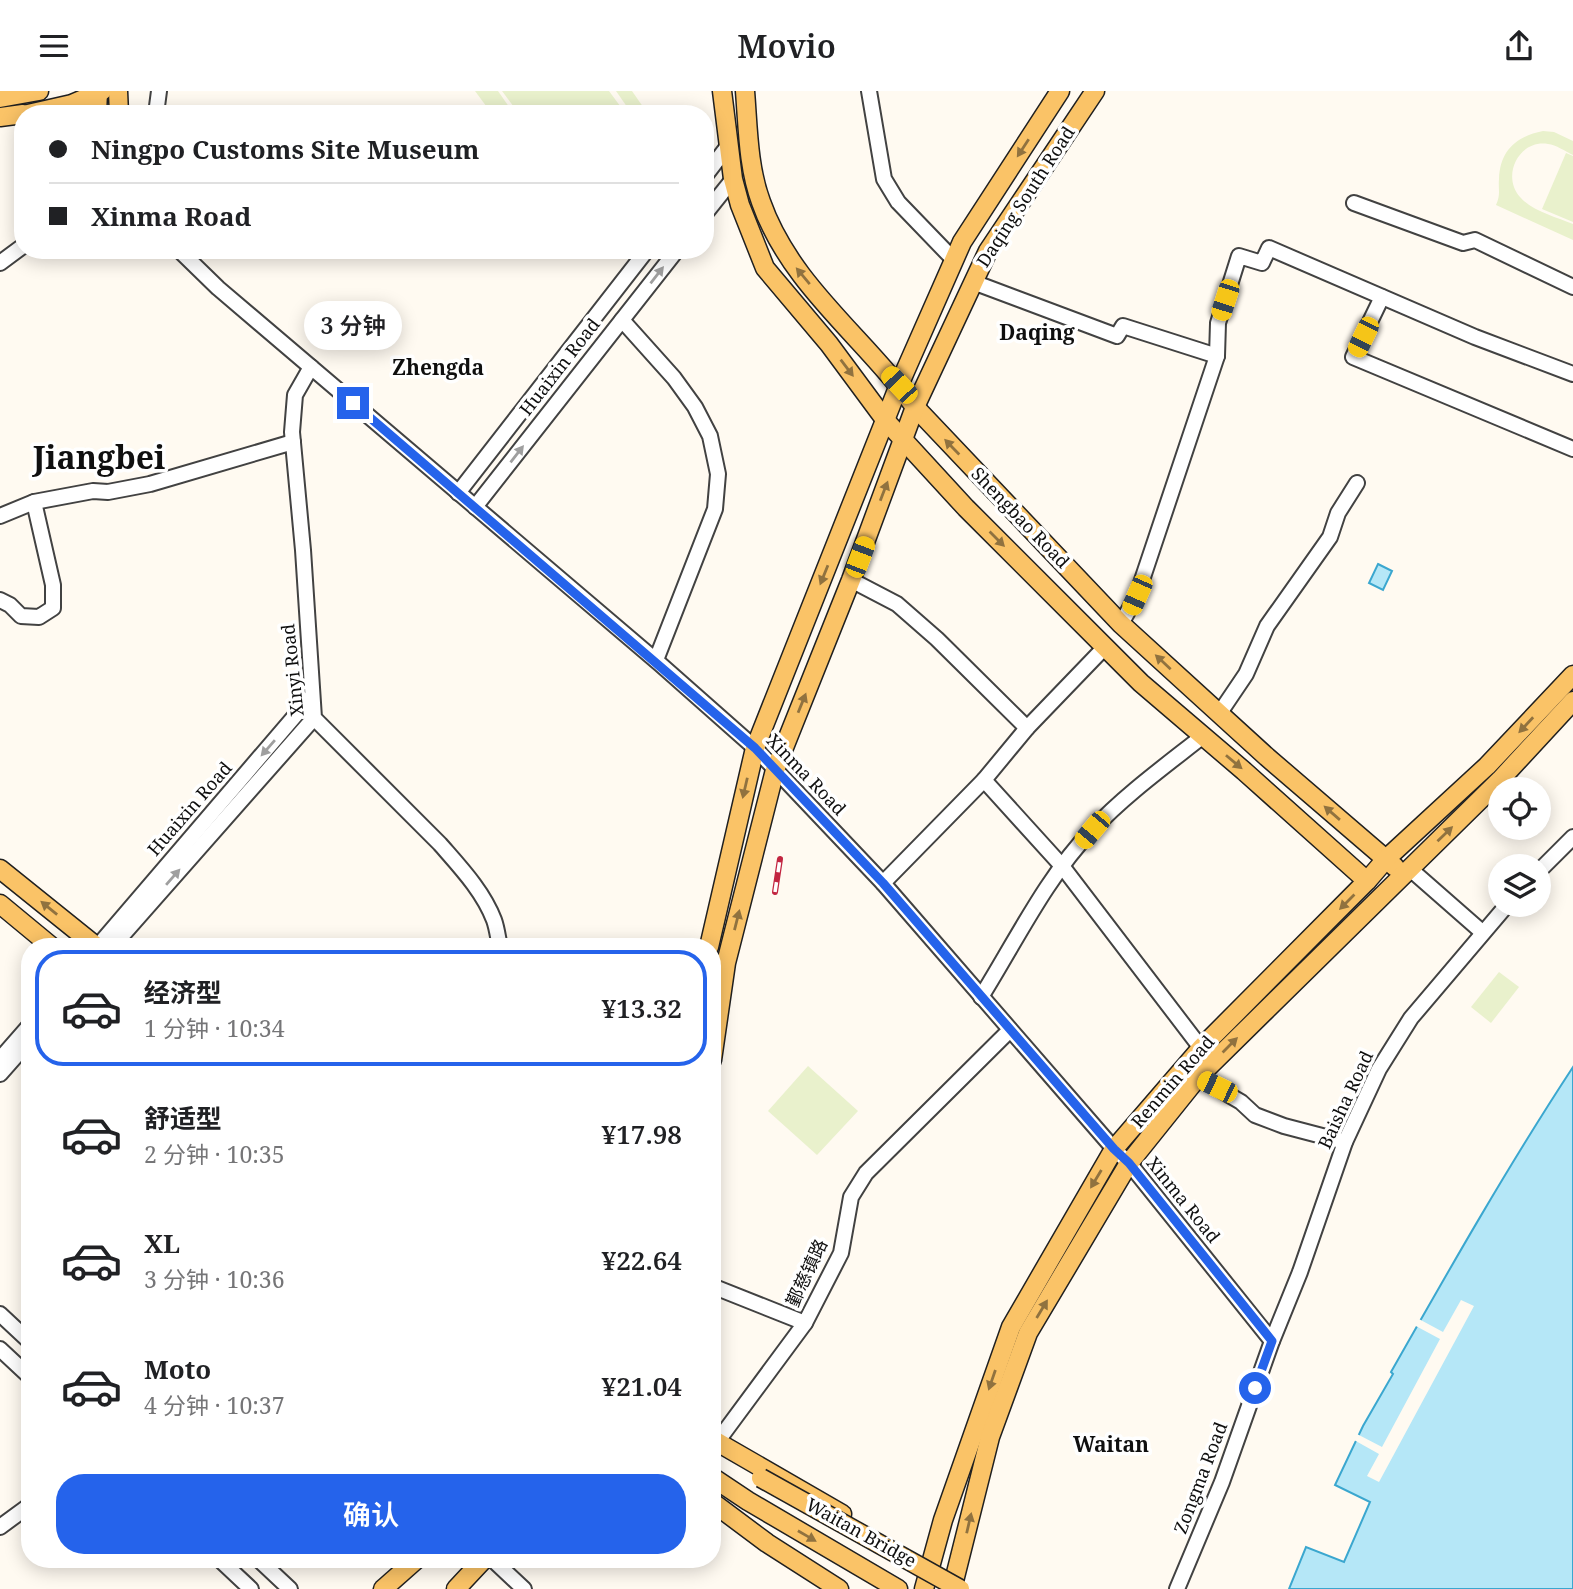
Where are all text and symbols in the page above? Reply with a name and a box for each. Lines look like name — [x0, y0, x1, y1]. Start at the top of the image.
text: Movio — [737, 24, 836, 67]
icon: menu — [35, 27, 73, 65]
icon: share — [1500, 27, 1538, 65]
street label: Daqing South Road — [971, 121, 1080, 272]
text: Ningpo Customs Site Museum — [91, 131, 480, 167]
one-way arrow — [1016, 139, 1030, 157]
text: Xinma Road — [91, 198, 252, 234]
one-way arrow — [650, 266, 665, 284]
one-way arrow — [795, 267, 810, 285]
car — [1209, 277, 1242, 323]
callout: 3 分钟 — [304, 301, 402, 351]
text: 3 分钟 — [321, 309, 385, 341]
street label: Huaixin Road — [514, 313, 605, 420]
car — [1345, 314, 1382, 360]
district label: Daqing — [999, 318, 1075, 346]
district label: Zhengda — [392, 353, 484, 381]
one-way arrow — [840, 359, 854, 377]
car — [877, 362, 922, 408]
route end — [337, 387, 369, 419]
district label: Jiangbei — [32, 435, 165, 478]
one-way arrow — [945, 439, 961, 456]
one-way arrow — [509, 445, 524, 463]
street label: Shengbao Road — [966, 462, 1075, 573]
one-way arrow — [879, 480, 890, 501]
one-way arrow — [989, 531, 1005, 547]
car — [843, 534, 878, 580]
one-way arrow — [819, 565, 830, 586]
car — [1119, 572, 1156, 618]
street label: Xinyi Road — [275, 623, 309, 718]
one-way arrow — [1154, 654, 1172, 670]
one-way arrow — [797, 692, 808, 713]
one-way arrow — [1519, 716, 1535, 733]
street label: Xinma Road — [762, 728, 852, 820]
one-way arrow — [261, 740, 276, 757]
one-way arrow — [1225, 754, 1242, 769]
street label: Huaixin Road — [142, 756, 237, 861]
one-way arrow — [740, 777, 751, 799]
map controls — [1488, 777, 1551, 917]
button: locate — [1488, 777, 1551, 840]
one-way arrow — [1324, 806, 1341, 821]
car — [1071, 807, 1114, 853]
one-way arrow — [1436, 826, 1453, 842]
button: layers — [1488, 854, 1551, 917]
one-way arrow — [165, 868, 181, 886]
one-way arrow — [1338, 893, 1355, 910]
one-way arrow — [40, 901, 57, 916]
one-way arrow — [732, 909, 743, 931]
text: 经济型 — [144, 974, 222, 1010]
icon: car — [60, 977, 123, 1040]
text: ¥13.32 — [602, 990, 682, 1026]
text: 1 分钟 · 10:34 — [144, 1012, 285, 1044]
street label: Renmin Road — [1125, 1030, 1219, 1133]
one-way arrow — [1222, 1037, 1238, 1054]
street label: Baisha Road — [1312, 1047, 1378, 1152]
car — [1194, 1068, 1241, 1106]
text: 舒适型 — [144, 1100, 222, 1136]
icon: car — [60, 1103, 123, 1166]
text: ¥17.98 — [602, 1116, 682, 1152]
text: 2 分钟 · 10:35 — [144, 1138, 285, 1170]
street label: Xinma Road — [1142, 1151, 1226, 1248]
one-way arrow — [1090, 1169, 1103, 1188]
text: XL — [144, 1225, 180, 1261]
icon: car — [60, 1229, 123, 1292]
street label: 鄞慈镇路 — [780, 1235, 832, 1310]
text: ¥22.64 — [602, 1242, 682, 1278]
text: 3 分钟 · 10:36 — [144, 1263, 285, 1295]
one-way arrow — [1036, 1299, 1049, 1318]
text: Moto — [144, 1351, 211, 1387]
icon: car — [60, 1355, 123, 1418]
text: ¥21.04 — [602, 1368, 682, 1404]
one-way arrow — [986, 1370, 997, 1391]
route start — [1239, 1372, 1271, 1404]
text: 4 分钟 · 10:37 — [144, 1389, 285, 1421]
street label: Zongma Road — [1168, 1418, 1232, 1537]
district label: Waitan — [1073, 1430, 1149, 1458]
button: 确认 — [56, 1474, 686, 1554]
street label: Waitan Bridge — [802, 1492, 921, 1572]
one-way arrow — [964, 1512, 975, 1534]
one-way arrow — [798, 1530, 817, 1542]

